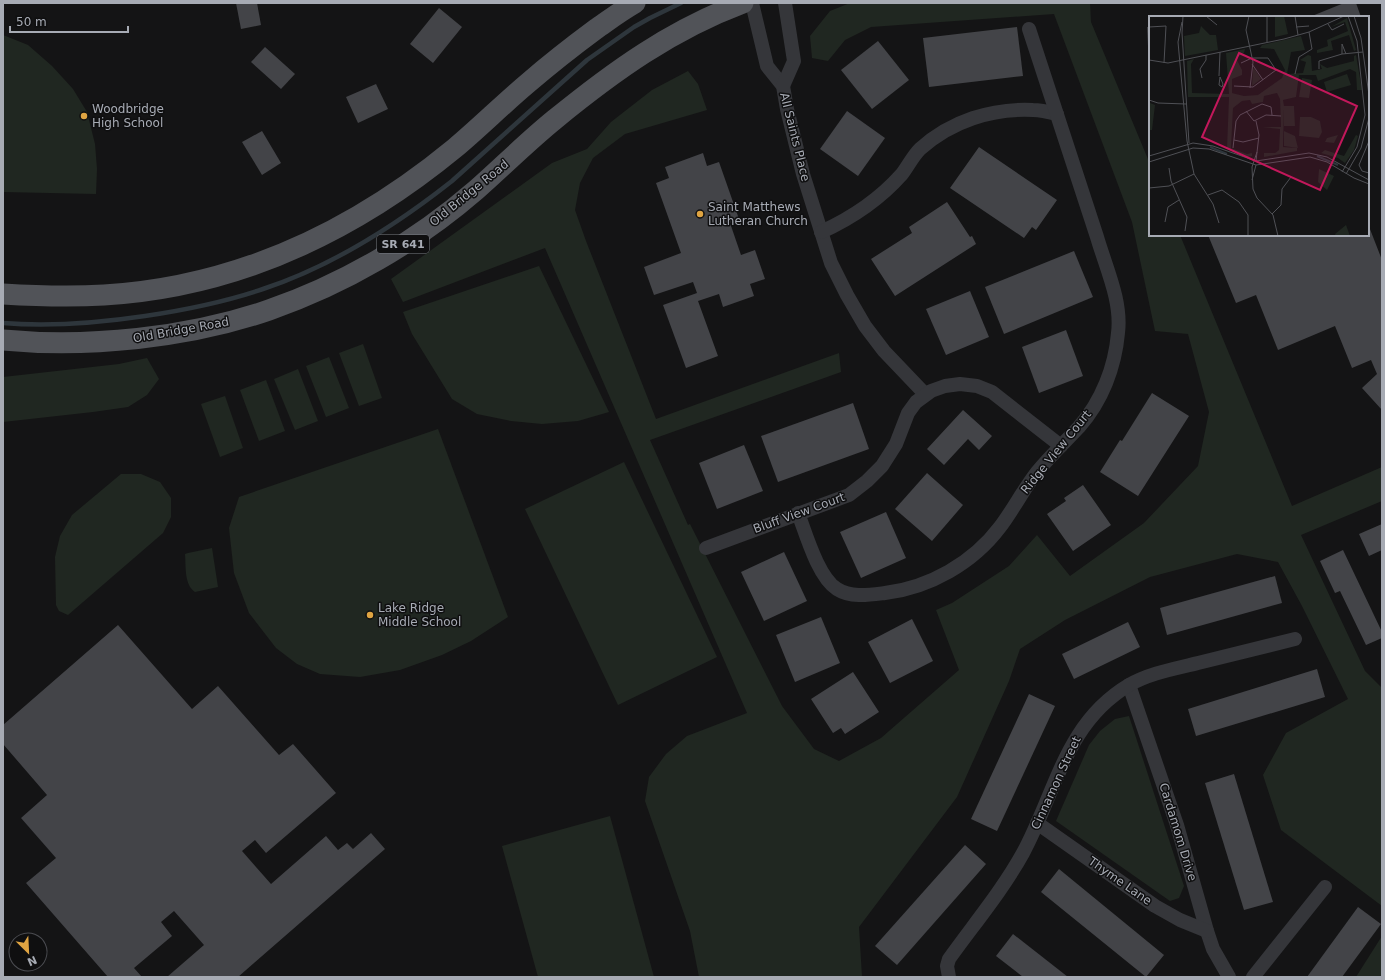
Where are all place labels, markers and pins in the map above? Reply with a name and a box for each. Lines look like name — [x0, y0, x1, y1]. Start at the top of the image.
place label: Woodbridge High School — [92, 102, 164, 130]
marker: Woodbridge High School — [79, 111, 89, 121]
place label: Saint Matthews Lutheran Church — [708, 200, 808, 228]
marker: Saint Matthews Lutheran Church — [695, 209, 705, 219]
place label: Lake Ridge Middle School — [378, 601, 461, 629]
marker: Lake Ridge Middle School — [365, 610, 375, 620]

